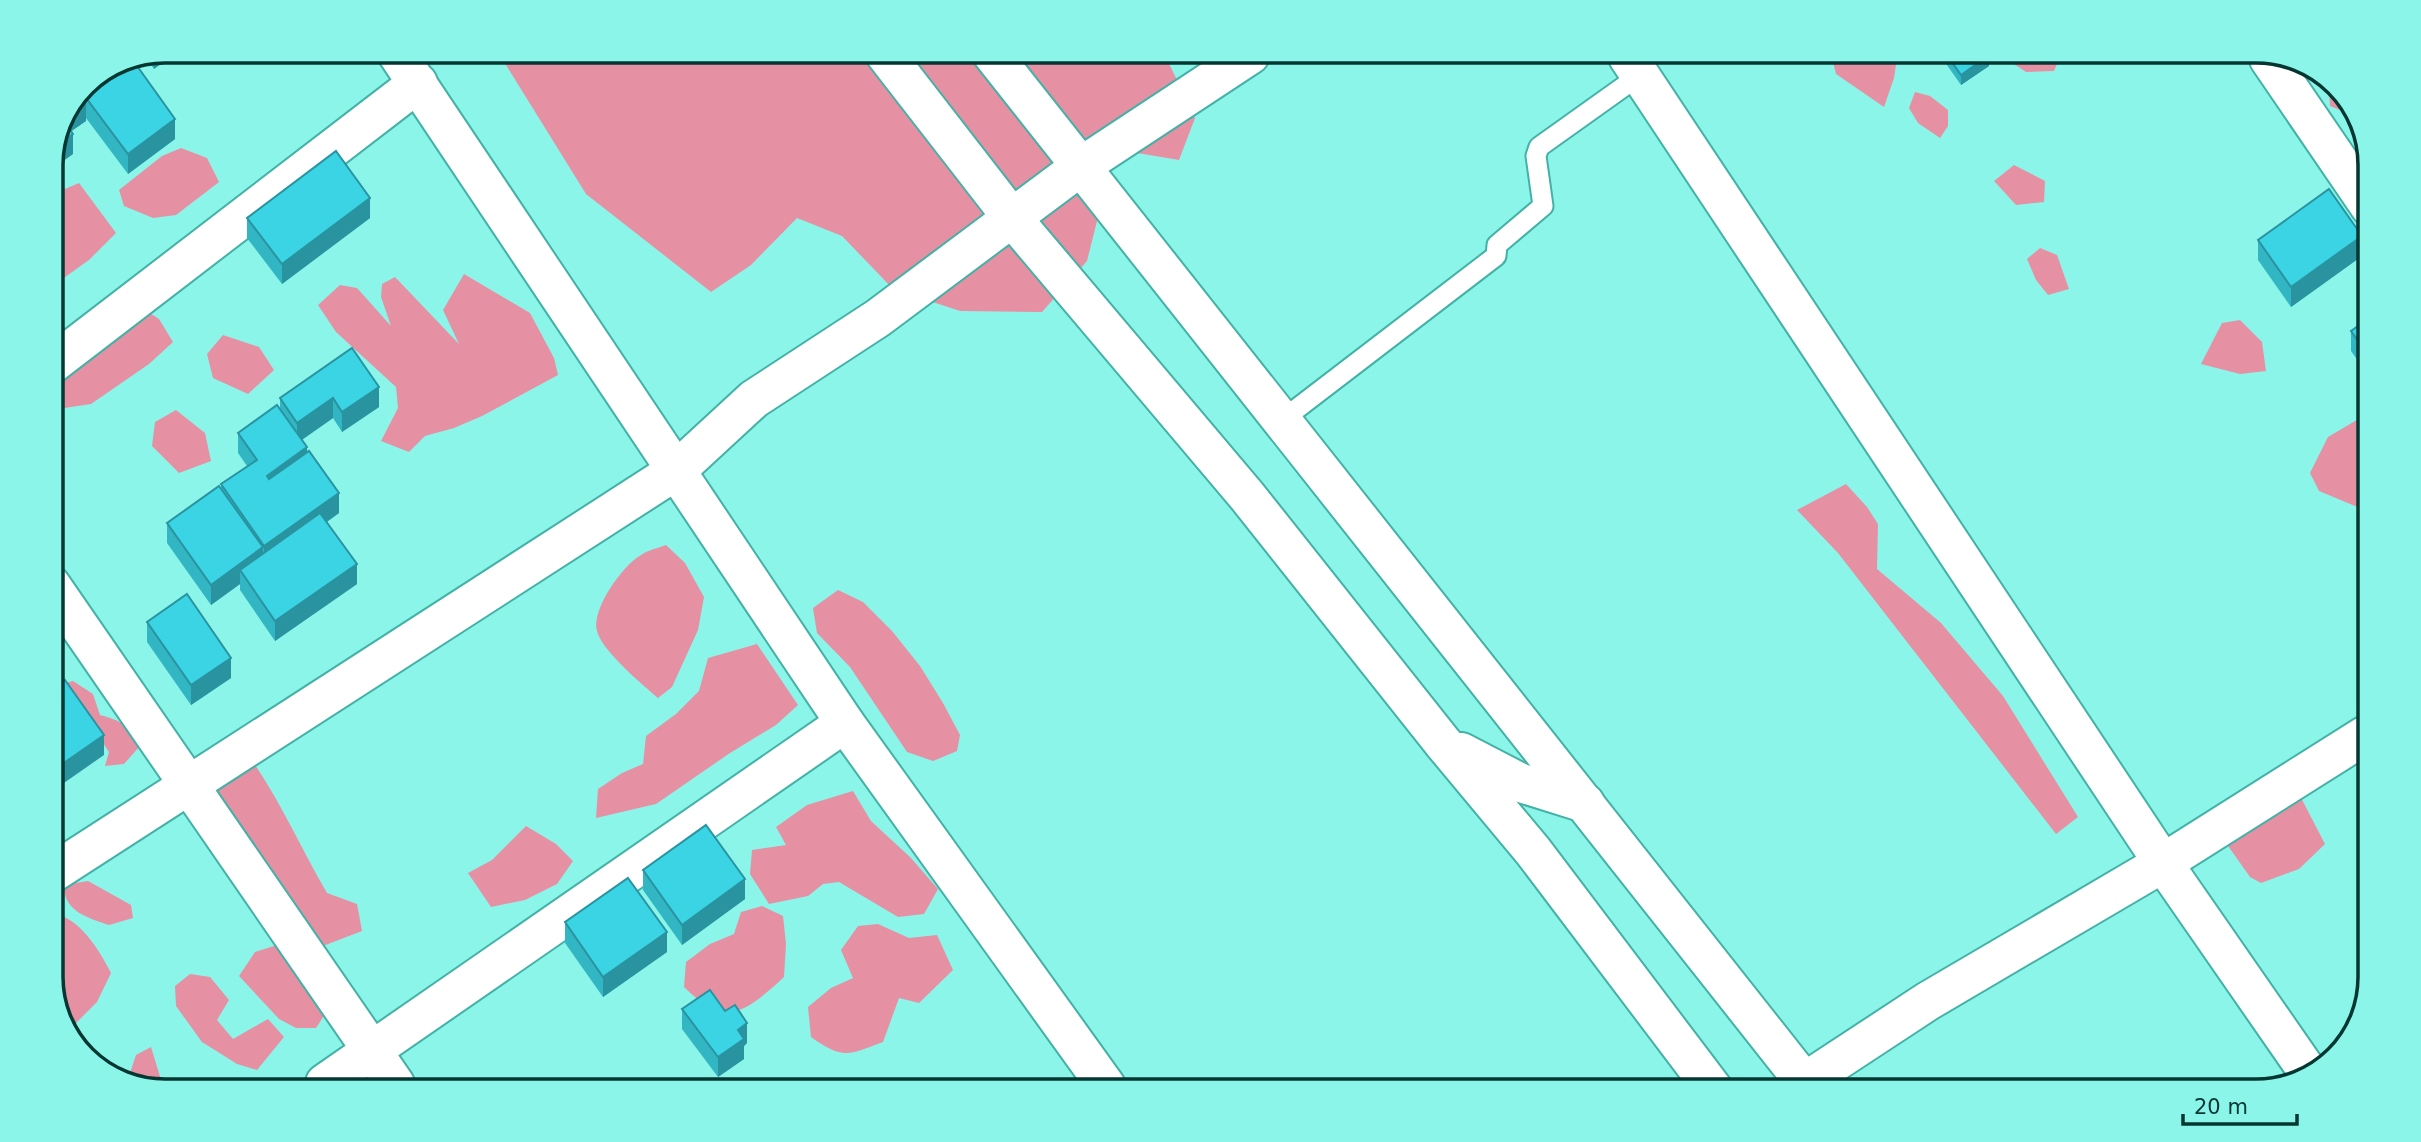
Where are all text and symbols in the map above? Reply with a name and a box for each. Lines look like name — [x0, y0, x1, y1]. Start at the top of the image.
scale bar — [2183, 1082, 2297, 1126]
text: 20 m — [2194, 1095, 2248, 1119]

